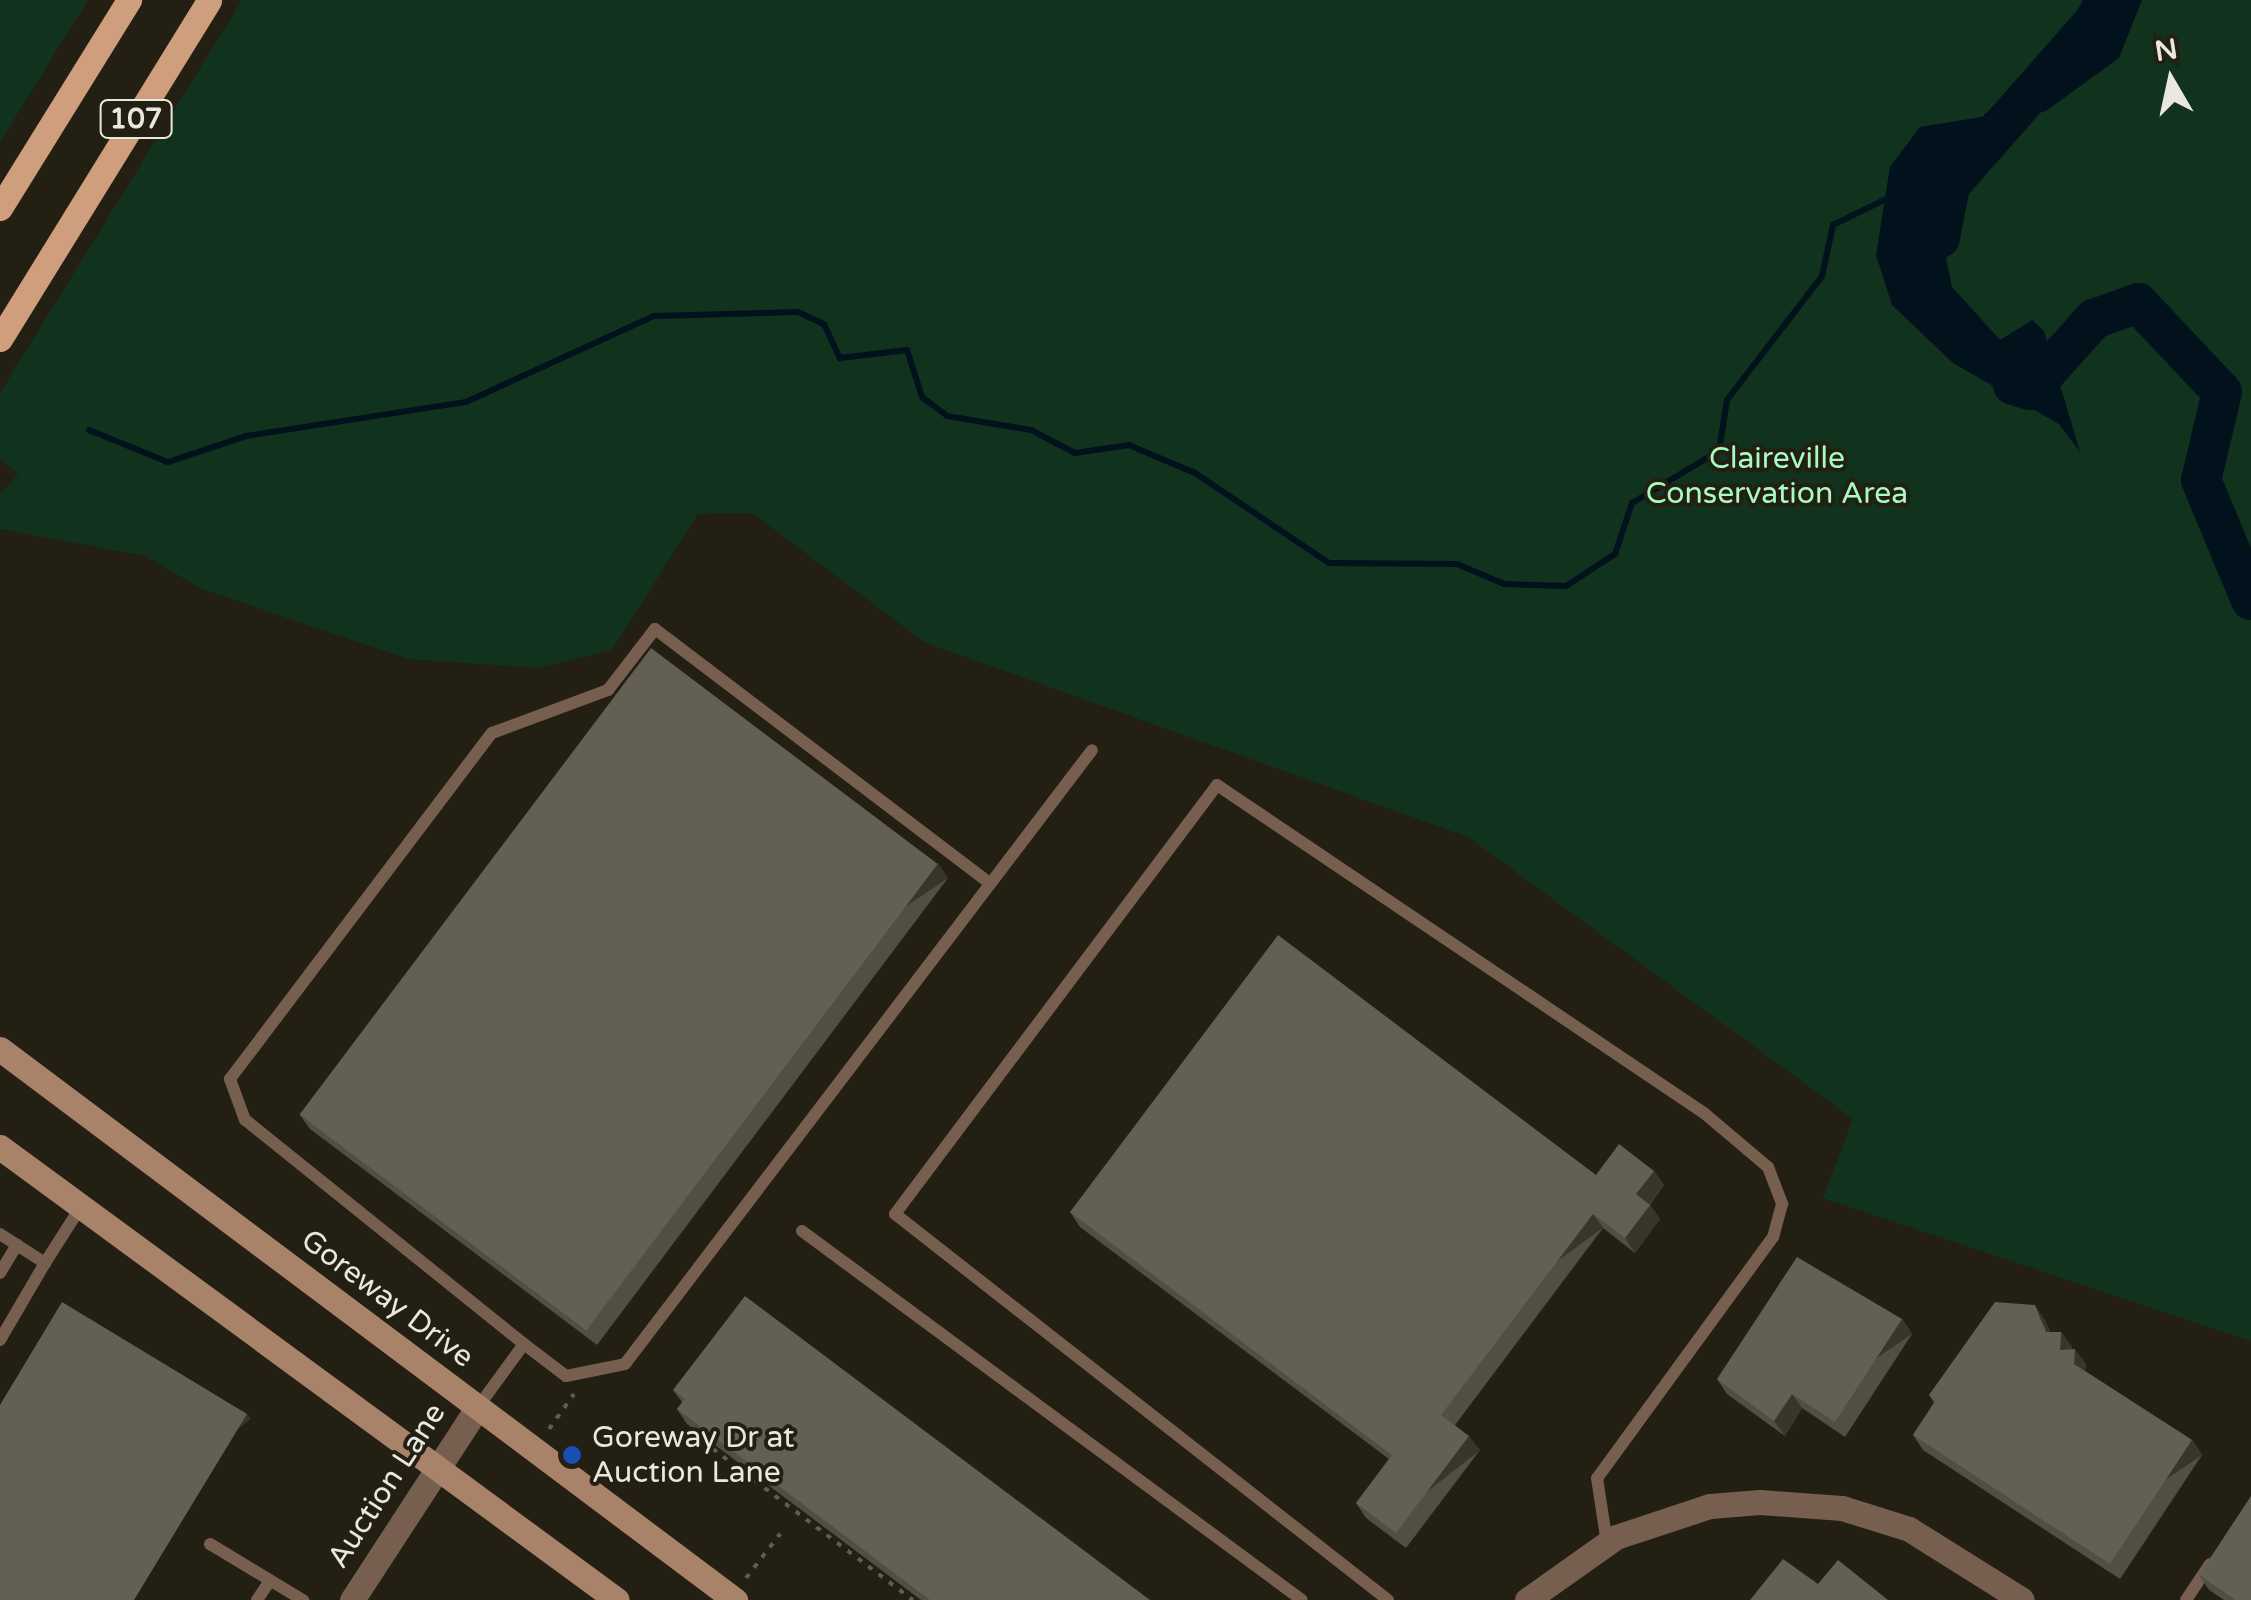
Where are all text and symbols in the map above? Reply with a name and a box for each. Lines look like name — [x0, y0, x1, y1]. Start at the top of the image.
north arrow — [2121, 30, 2221, 130]
text: N — [2153, 32, 2180, 69]
road number: 107 — [98, 96, 174, 142]
park label: Claireville Conservation Area — [1646, 441, 1908, 512]
street label: Goreway Drive — [294, 1222, 480, 1376]
street label: Auction Lane — [320, 1397, 454, 1575]
place label: Goreway Dr at Auction Lane — [592, 1420, 794, 1490]
marker: Goreway Dr at Auction Lane — [561, 1444, 583, 1466]

